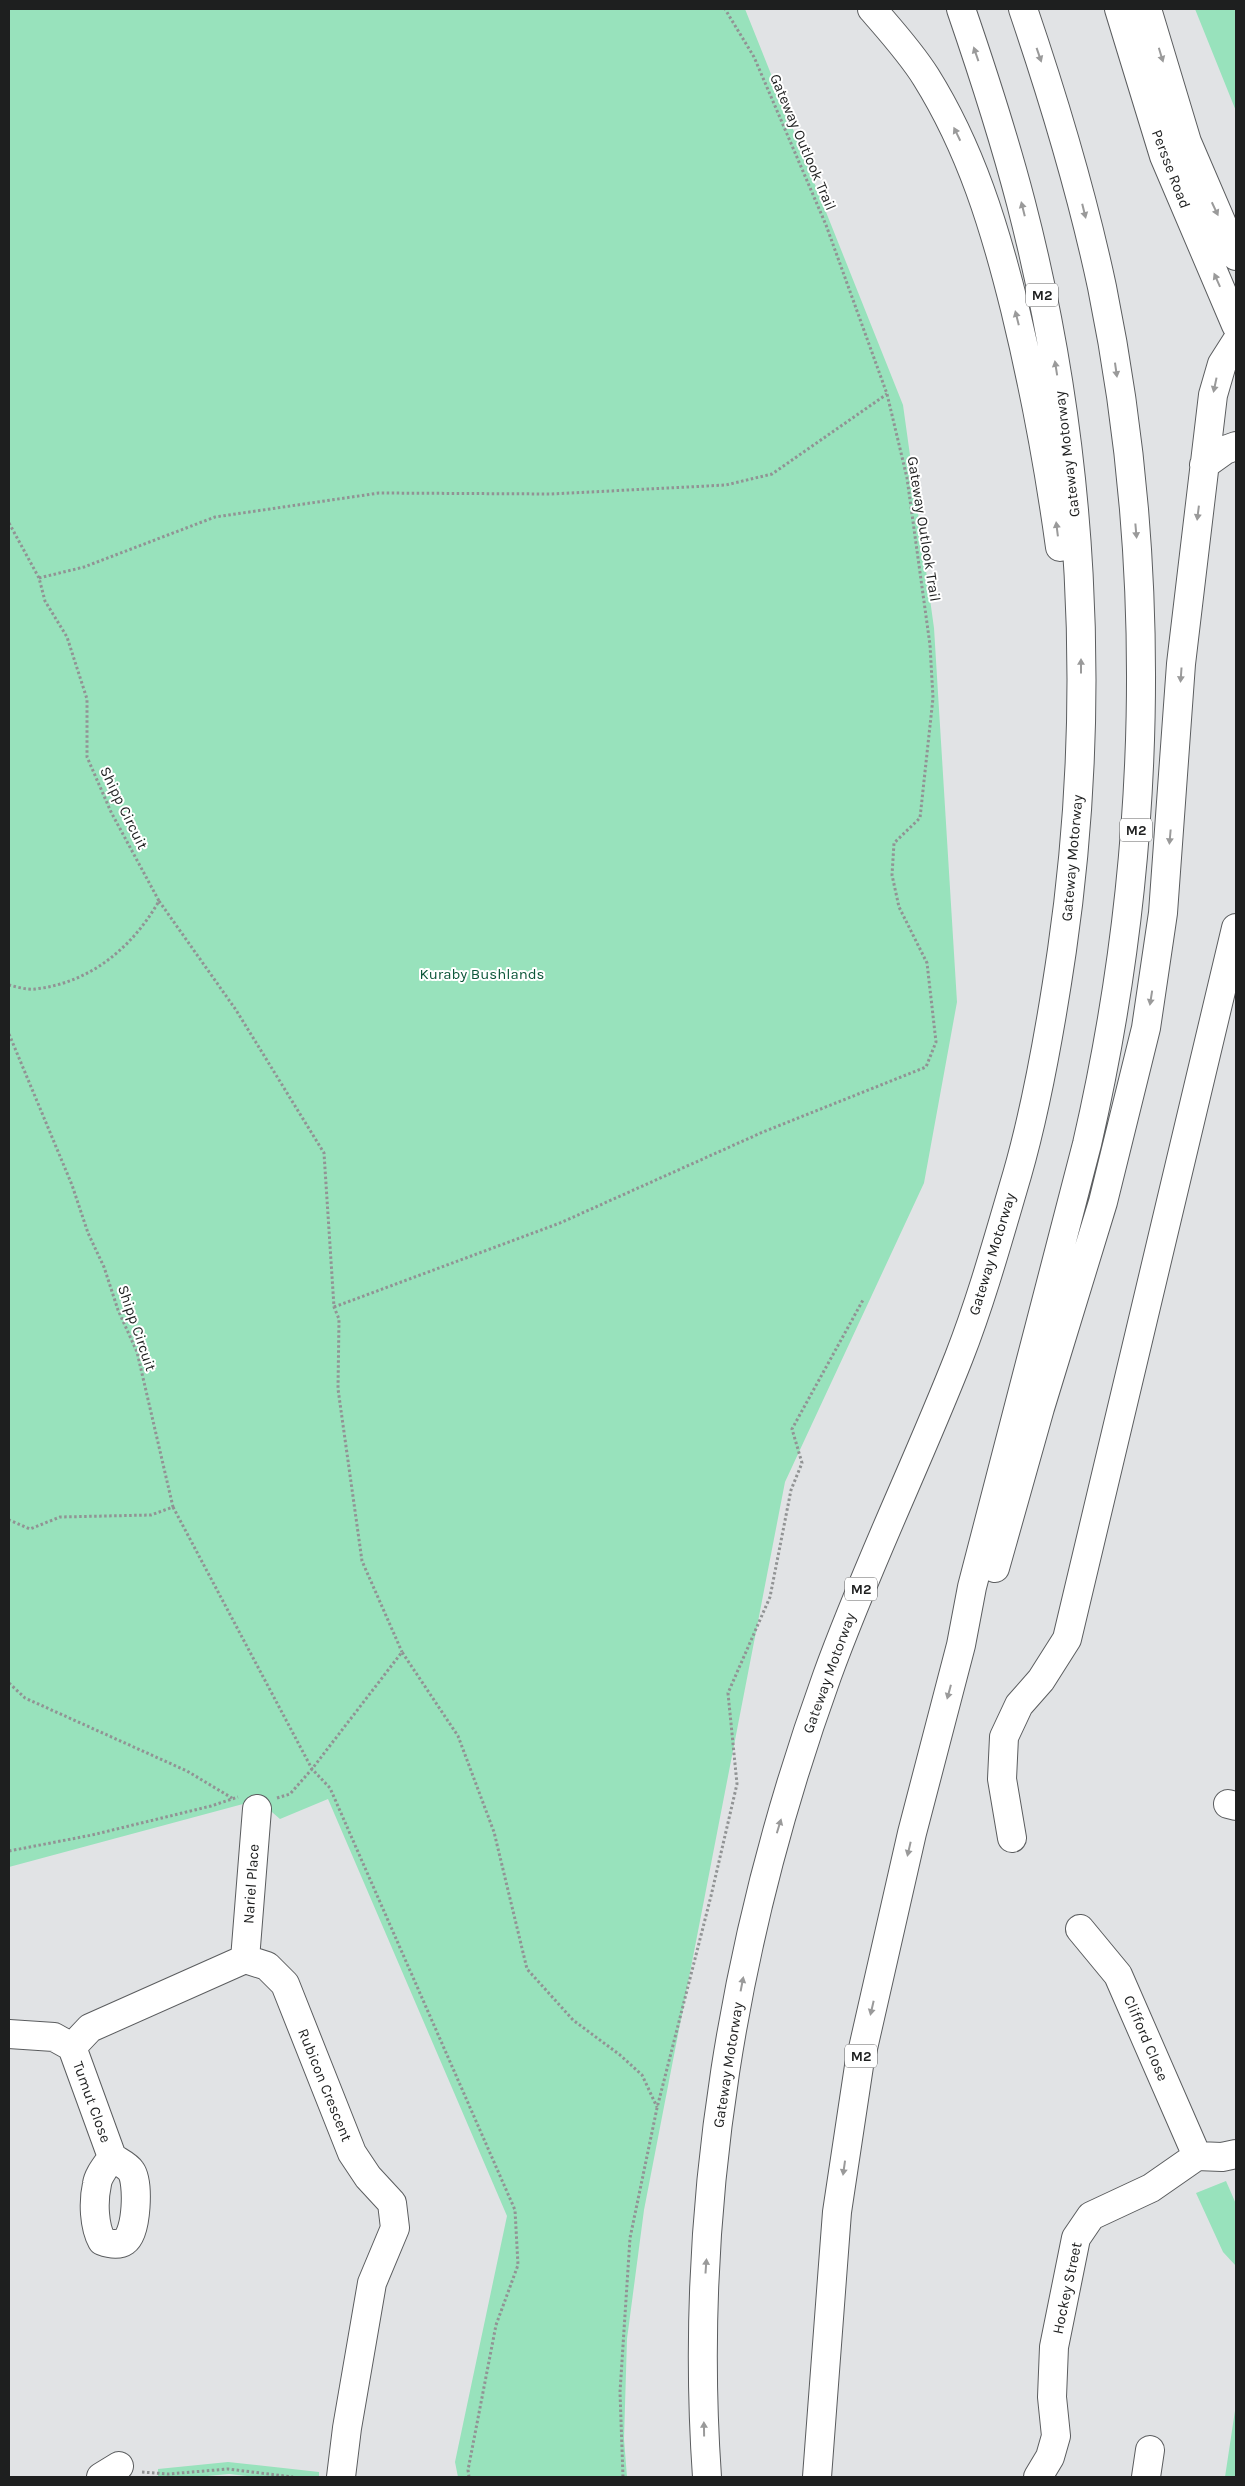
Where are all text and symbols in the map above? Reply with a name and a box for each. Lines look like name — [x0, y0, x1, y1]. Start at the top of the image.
one-way arrow — [972, 46, 979, 61]
one-way arrow — [1035, 48, 1043, 63]
one-way arrow — [1158, 48, 1166, 63]
street label: Gateway Outlook Trail — [766, 71, 840, 213]
one-way arrow — [953, 126, 961, 141]
street label: Persse Road — [1148, 127, 1194, 211]
one-way arrow — [1019, 202, 1027, 217]
one-way arrow — [1211, 202, 1219, 216]
one-way arrow — [1080, 203, 1088, 218]
one-way arrow — [1213, 273, 1221, 287]
road number: M2 — [1026, 284, 1058, 306]
one-way arrow — [1013, 311, 1021, 326]
one-way arrow — [1051, 360, 1059, 376]
one-way arrow — [1113, 362, 1121, 378]
one-way arrow — [1211, 378, 1219, 393]
street label: Gateway Motorway — [1050, 390, 1084, 518]
street label: Gateway Outlook Trail — [904, 455, 944, 603]
one-way arrow — [1194, 505, 1202, 521]
one-way arrow — [1053, 521, 1061, 537]
one-way arrow — [1132, 524, 1140, 540]
one-way arrow — [1077, 658, 1085, 674]
one-way arrow — [1176, 667, 1184, 683]
street label: Shipp Circuit — [96, 764, 152, 853]
street label: Gateway Motorway — [1057, 794, 1087, 922]
road number: M2 — [1120, 818, 1152, 842]
one-way arrow — [1166, 829, 1174, 845]
park label: Kuraby Bushlands — [420, 965, 544, 983]
one-way arrow — [1147, 991, 1155, 1007]
street label: Gateway Motorway — [965, 1191, 1019, 1317]
street label: Shipp Circuit — [114, 1283, 160, 1374]
road number: M2 — [845, 1578, 877, 1600]
street label: Gateway Motorway — [799, 1610, 859, 1736]
one-way arrow — [945, 1684, 953, 1700]
one-way arrow — [775, 1818, 783, 1833]
one-way arrow — [905, 1842, 913, 1857]
street label: Nariel Place — [239, 1843, 263, 1925]
one-way arrow — [738, 1975, 746, 1991]
street label: Clifford Close — [1120, 1992, 1172, 2084]
one-way arrow — [868, 2000, 876, 2015]
street label: Gateway Motorway — [709, 2001, 747, 2129]
street label: Rubicon Crescent — [294, 2026, 356, 2145]
road number: M2 — [845, 2044, 877, 2068]
street label: Tumut Close — [69, 2059, 115, 2145]
one-way arrow — [840, 2160, 848, 2176]
street label: Hockey Street — [1048, 2240, 1086, 2336]
one-way arrow — [703, 2258, 711, 2274]
one-way arrow — [700, 2420, 708, 2436]

